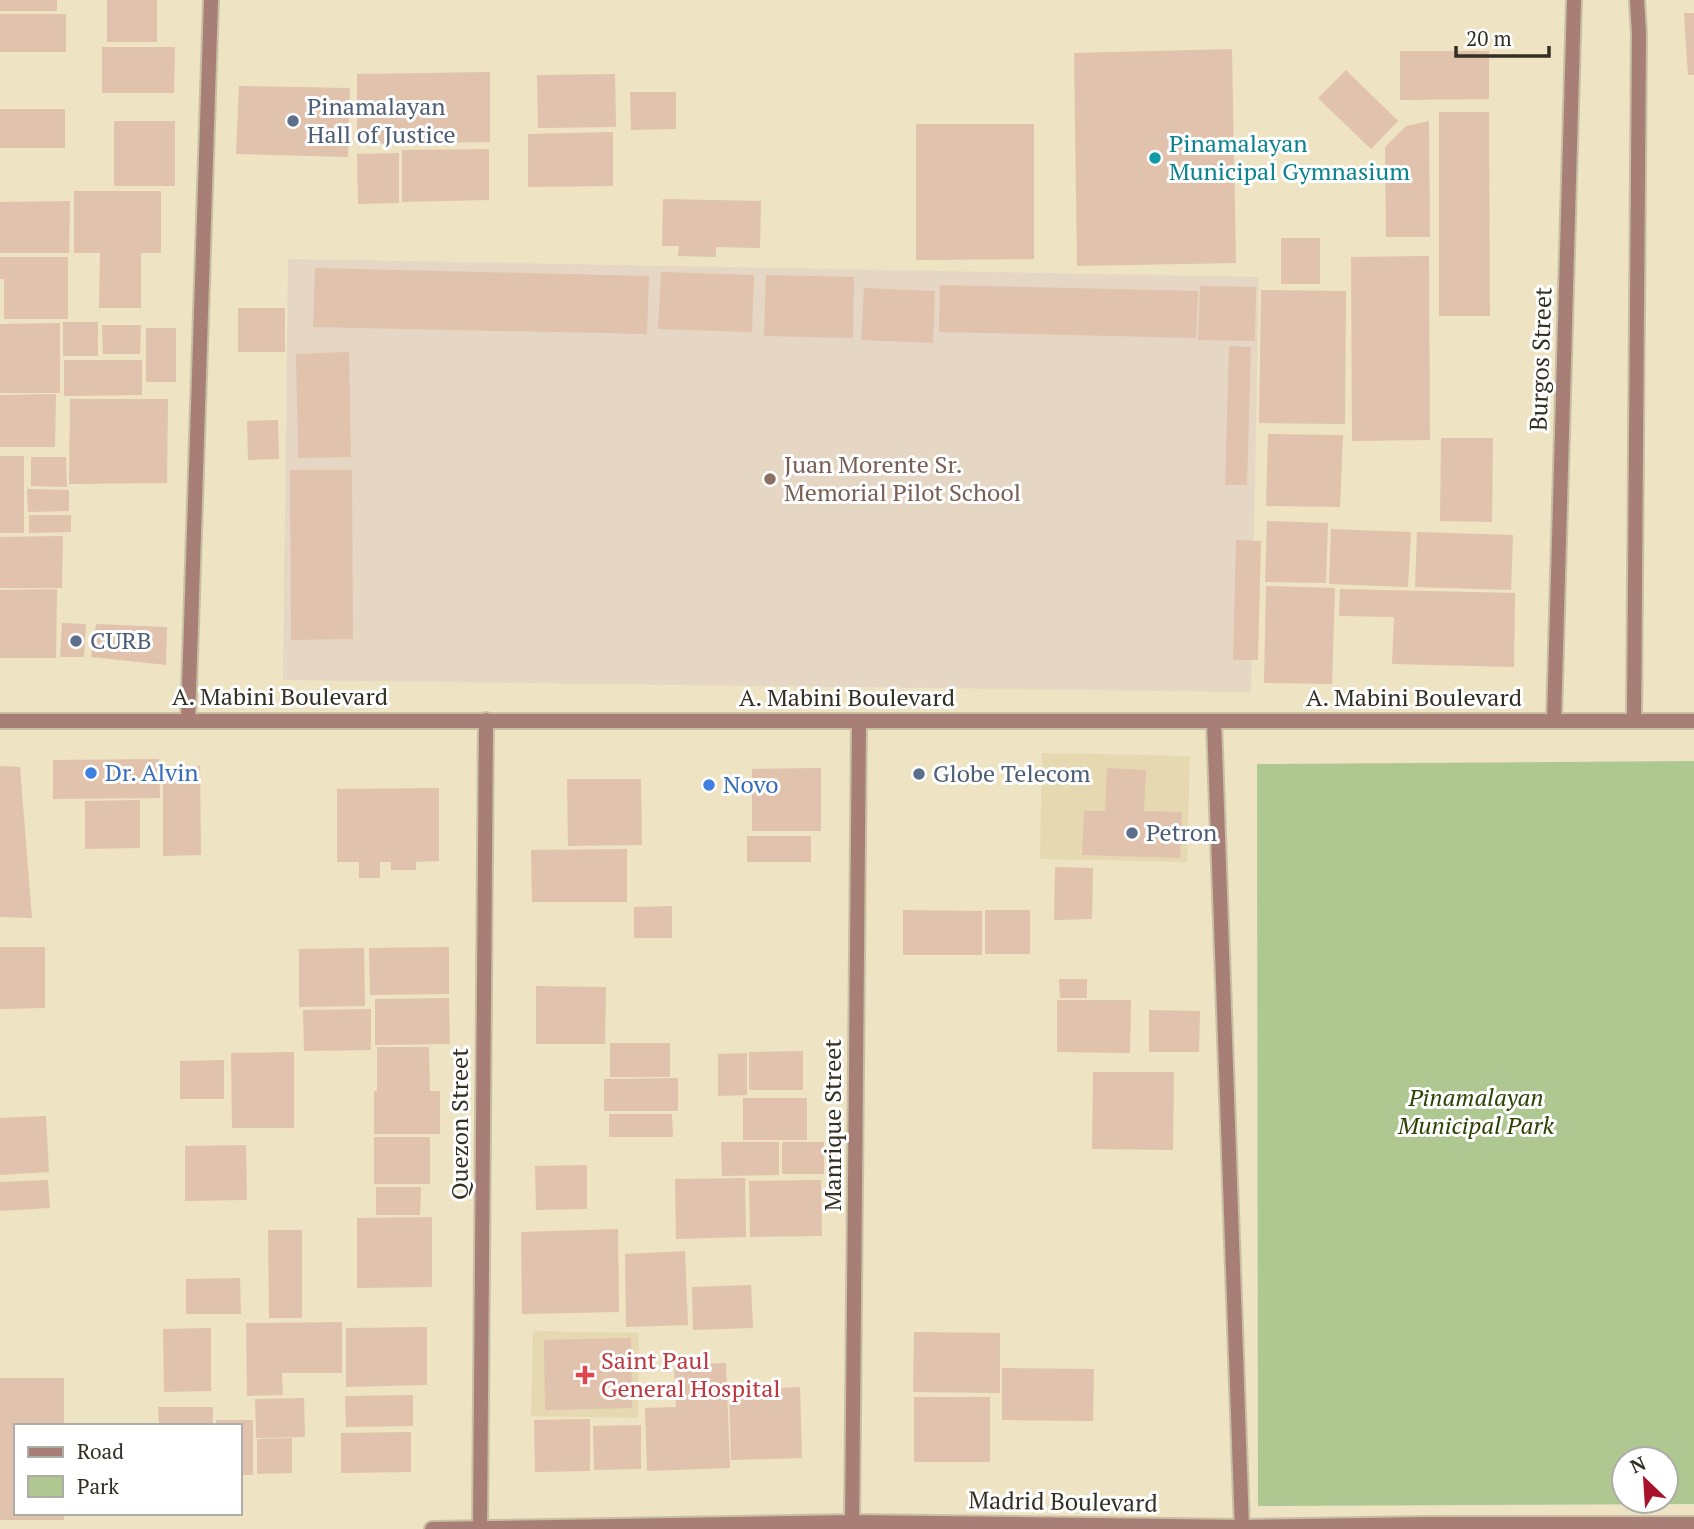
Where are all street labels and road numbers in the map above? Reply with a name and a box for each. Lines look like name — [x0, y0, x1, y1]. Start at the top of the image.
street label: Burgos Street — [1521, 286, 1559, 431]
street label: A. Mabini Boulevard — [172, 680, 388, 712]
street label: A. Mabini Boulevard — [739, 681, 955, 713]
street label: A. Mabini Boulevard — [1306, 681, 1522, 713]
street label: Manrique Street — [816, 1039, 848, 1211]
street label: Quezon Street — [443, 1048, 475, 1200]
street label: Madrid Boulevard — [968, 1483, 1158, 1519]

